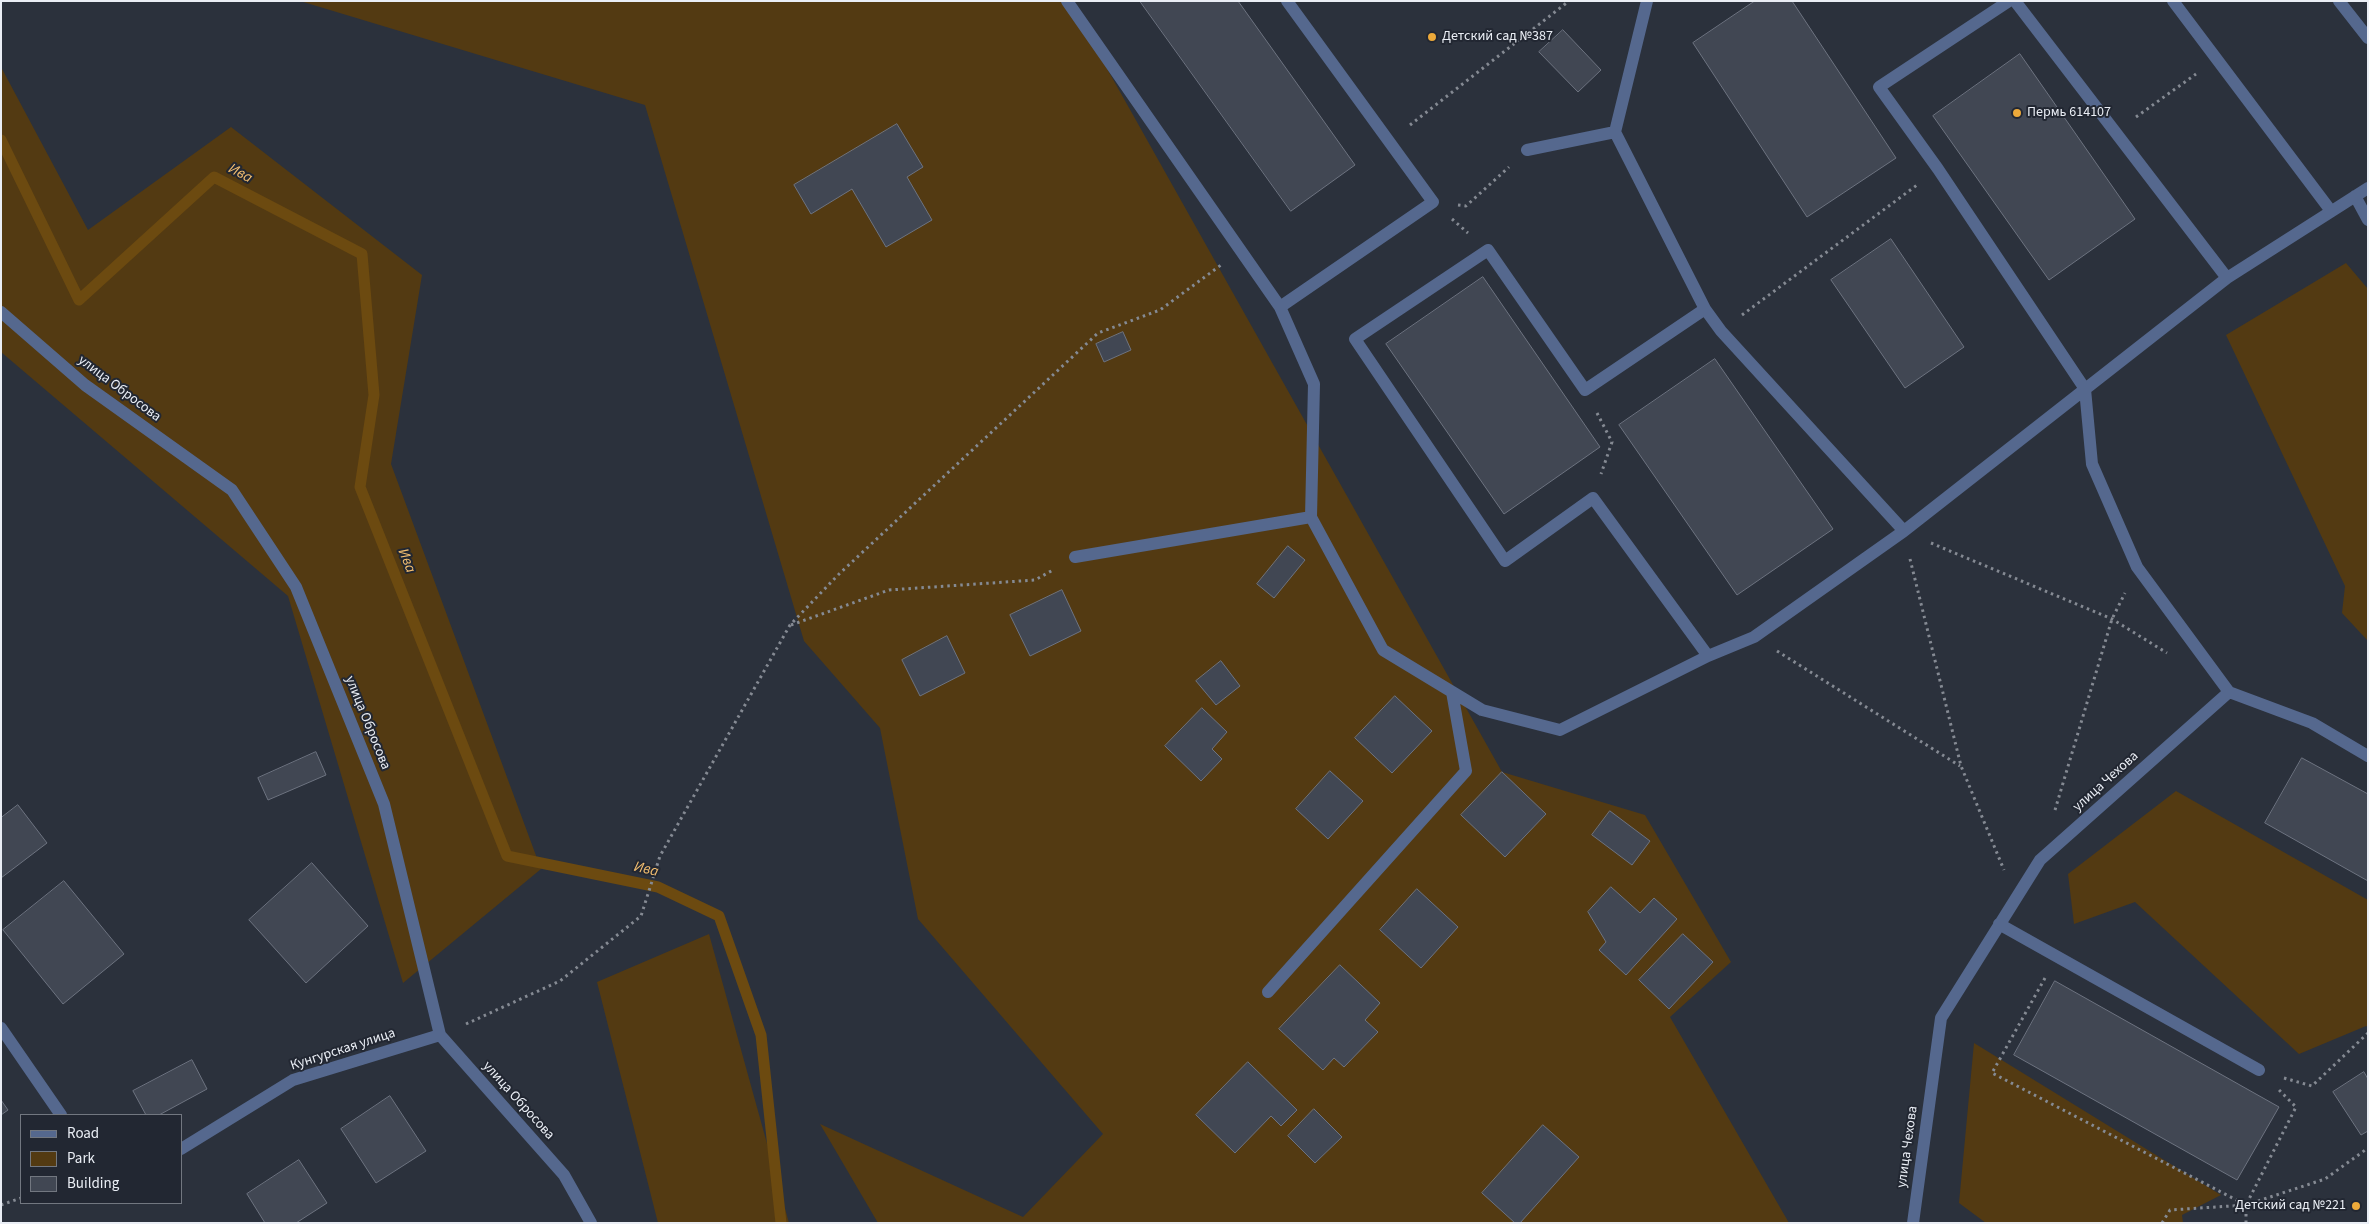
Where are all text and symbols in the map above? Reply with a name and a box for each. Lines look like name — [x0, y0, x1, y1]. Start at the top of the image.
place label: Детский сад №387 — [1442, 29, 1553, 45]
marker: Детский сад №387 — [1426, 31, 1438, 43]
place label: Пермь 614107 — [2027, 105, 2111, 121]
marker: Пермь 614107 — [2011, 107, 2023, 119]
water label: Ива — [225, 160, 255, 188]
street label: улица Обросова — [74, 352, 164, 426]
water label: Ива — [393, 546, 419, 576]
street label: улица Обросова — [341, 674, 393, 772]
street label: улица Чехова — [2070, 748, 2142, 816]
water label: Ива — [632, 858, 660, 882]
street label: Кунгурская улица — [289, 1025, 397, 1075]
street label: улица Обросова — [478, 1058, 558, 1144]
street label: улица Чехова — [1894, 1105, 1922, 1189]
legend — [20, 1114, 182, 1204]
text: Road — [67, 1123, 99, 1144]
text: Park — [67, 1148, 95, 1169]
text: Building — [67, 1173, 119, 1194]
place label: Детский сад №221 — [2235, 1198, 2346, 1214]
marker: Детский сад №221 — [2350, 1200, 2362, 1212]

